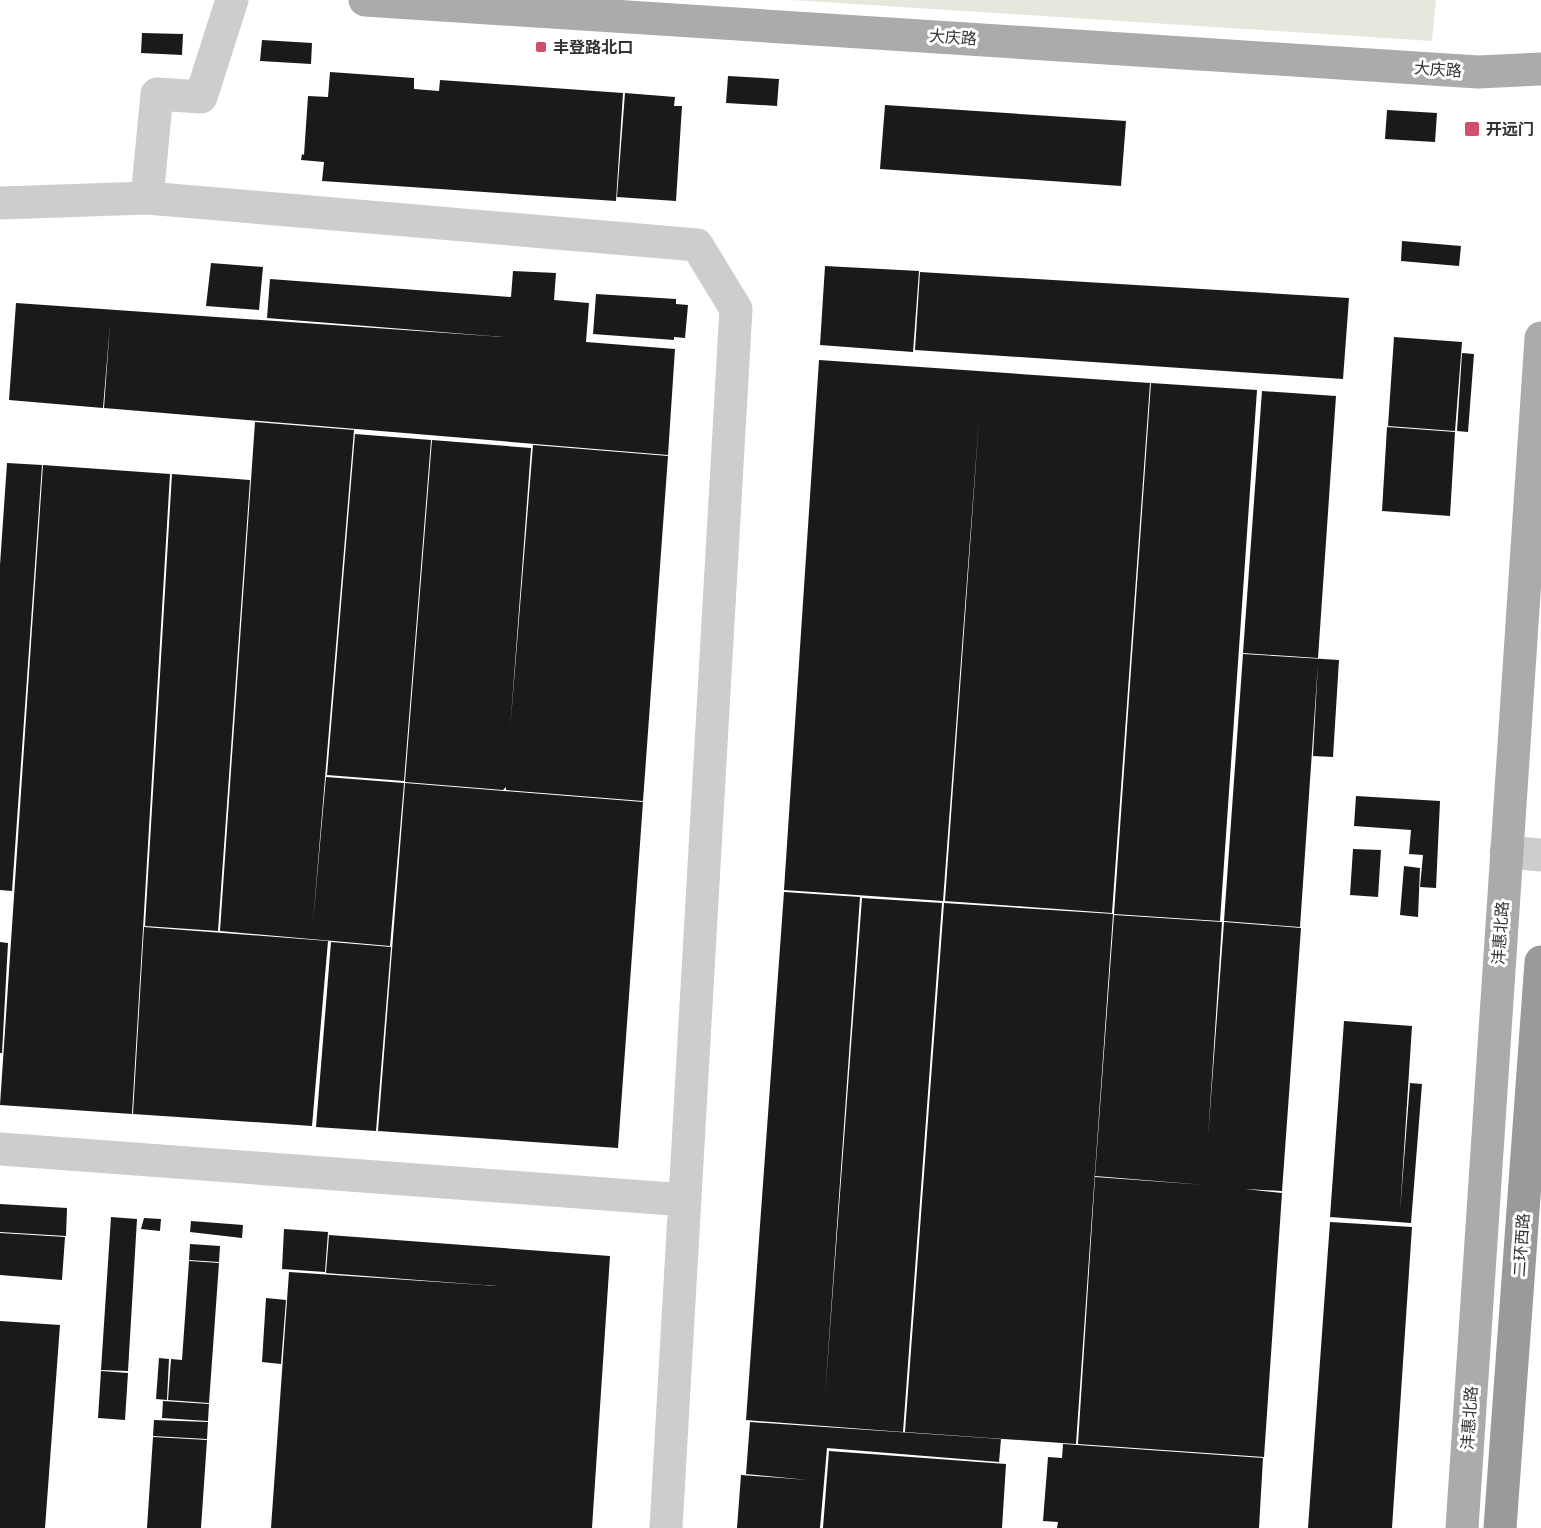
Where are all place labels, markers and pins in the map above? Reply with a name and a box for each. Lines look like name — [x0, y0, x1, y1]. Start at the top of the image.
place label: 丰登路北口 — [553, 38, 633, 56]
marker: 丰登路北口 — [534, 40, 548, 54]
marker: 开远门 — [1463, 120, 1481, 138]
place label: 开远门 — [1486, 120, 1534, 138]

